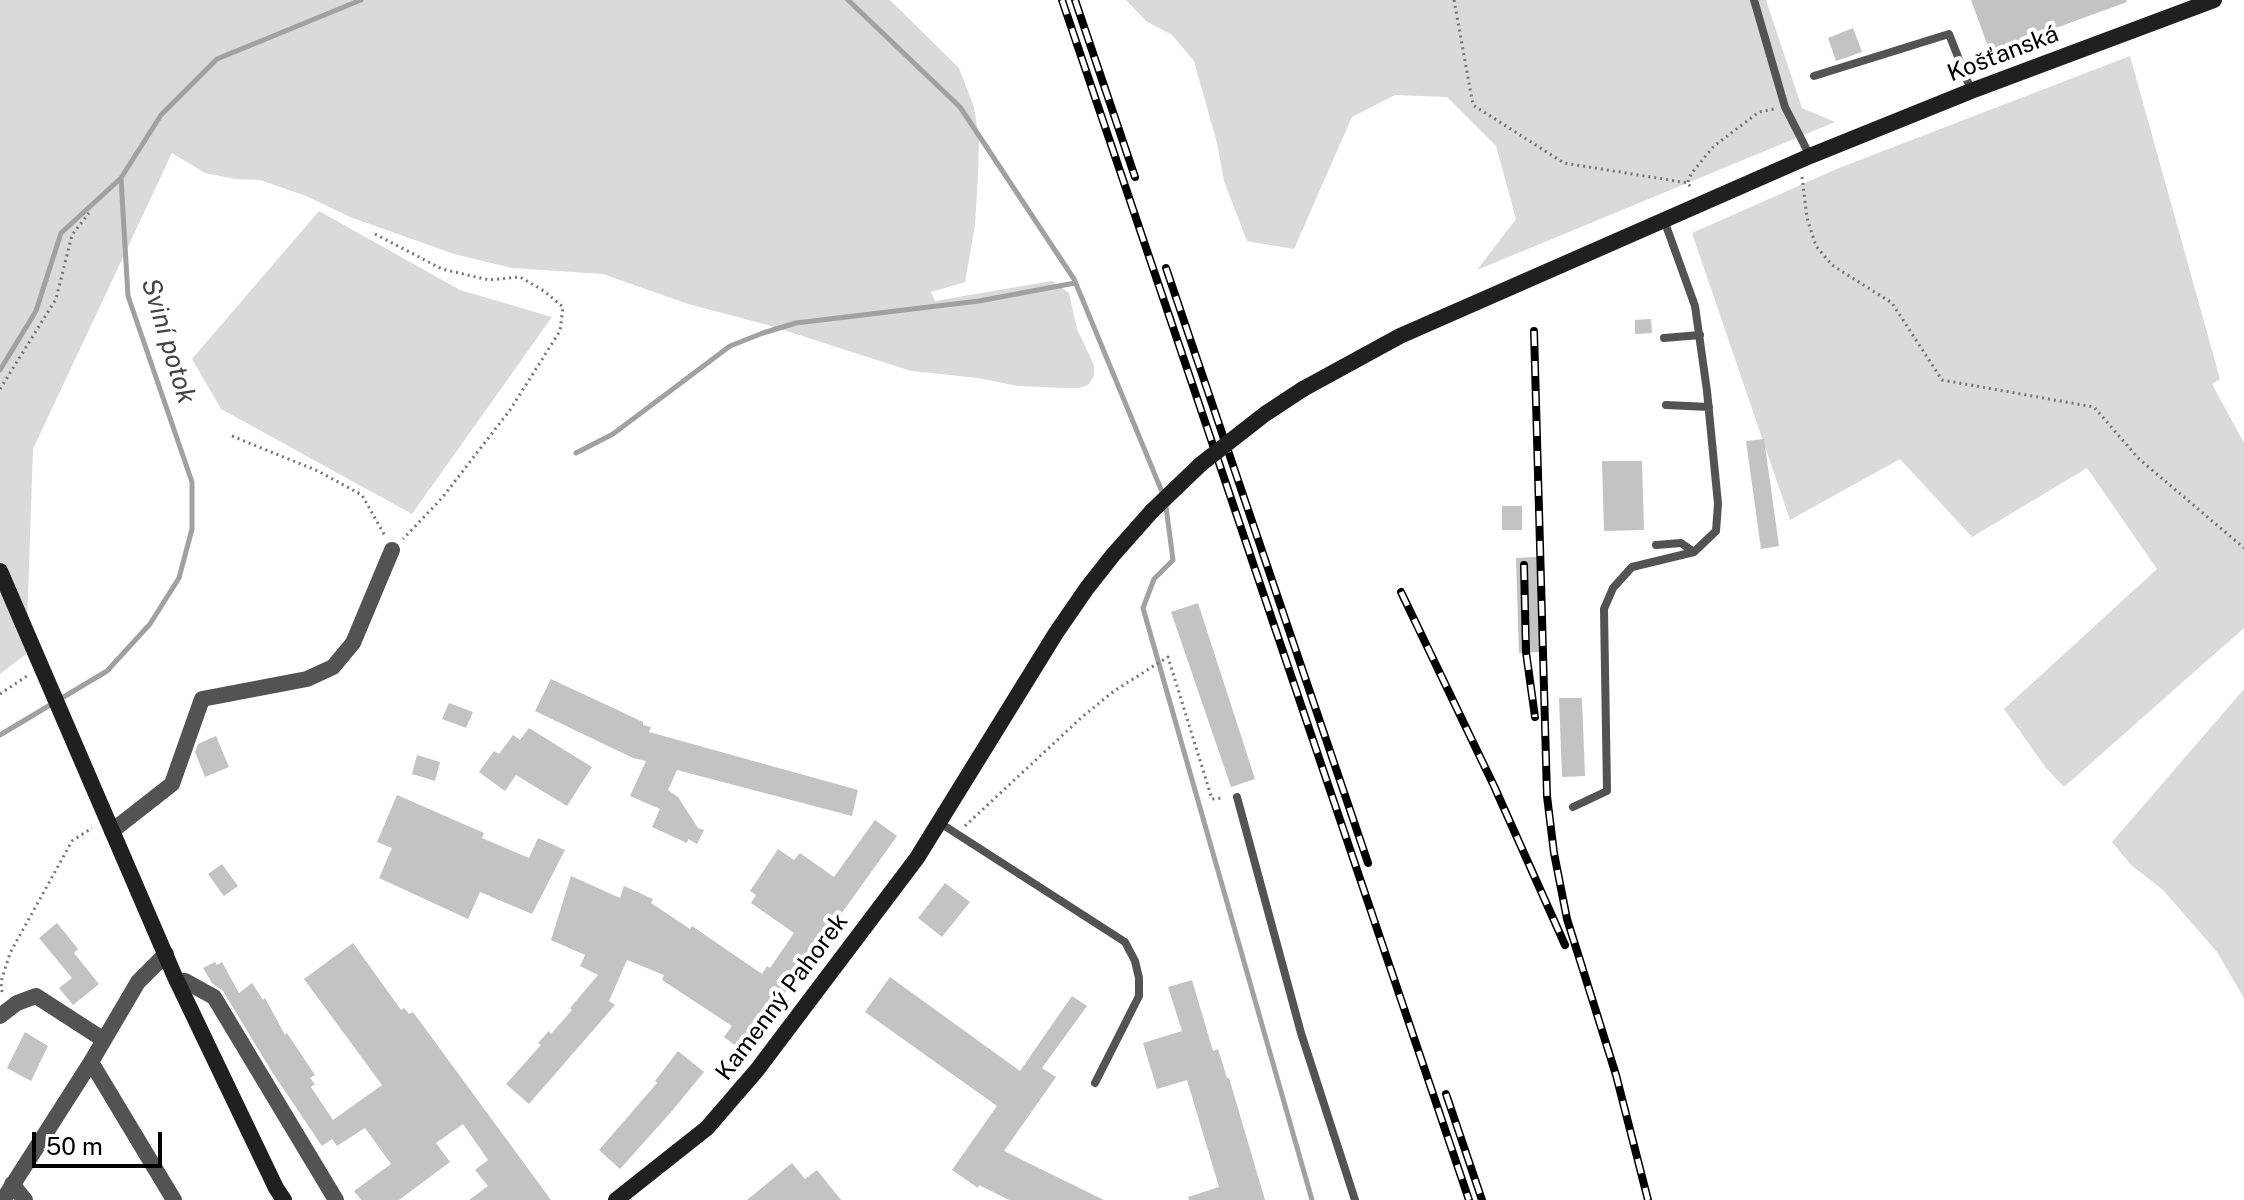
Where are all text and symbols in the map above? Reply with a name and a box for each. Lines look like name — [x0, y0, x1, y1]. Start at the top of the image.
street label: Košťanská — [1943, 20, 2063, 88]
water label: Sviní potok — [134, 274, 202, 408]
street label: Kamenný Pahorek — [710, 908, 854, 1086]
scale bar — [36, 1116, 166, 1166]
text: 50 m — [46, 1132, 103, 1160]

